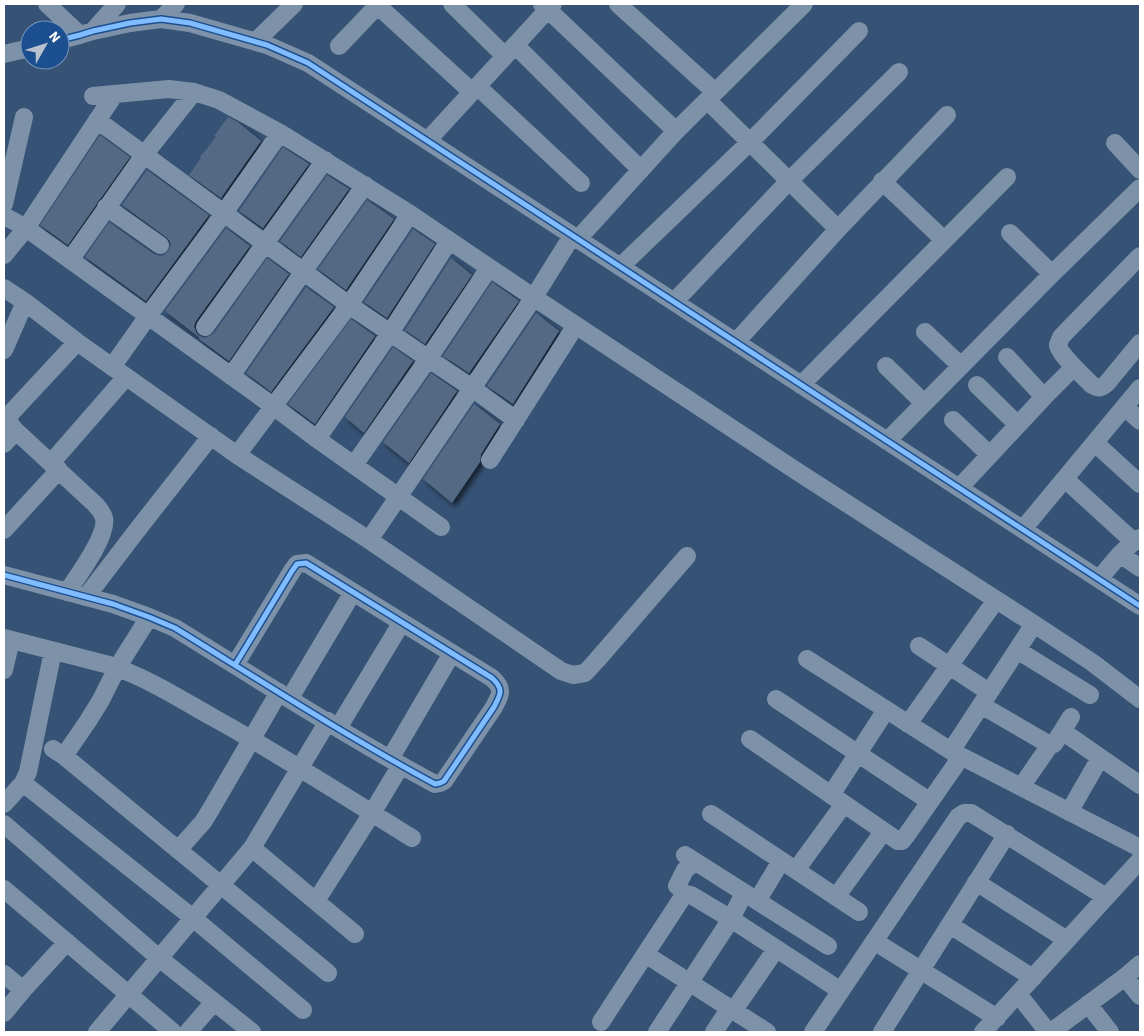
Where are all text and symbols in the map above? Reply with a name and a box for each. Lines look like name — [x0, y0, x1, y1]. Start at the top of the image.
north arrow — [20, 20, 70, 70]
text: N — [44, 28, 65, 47]

